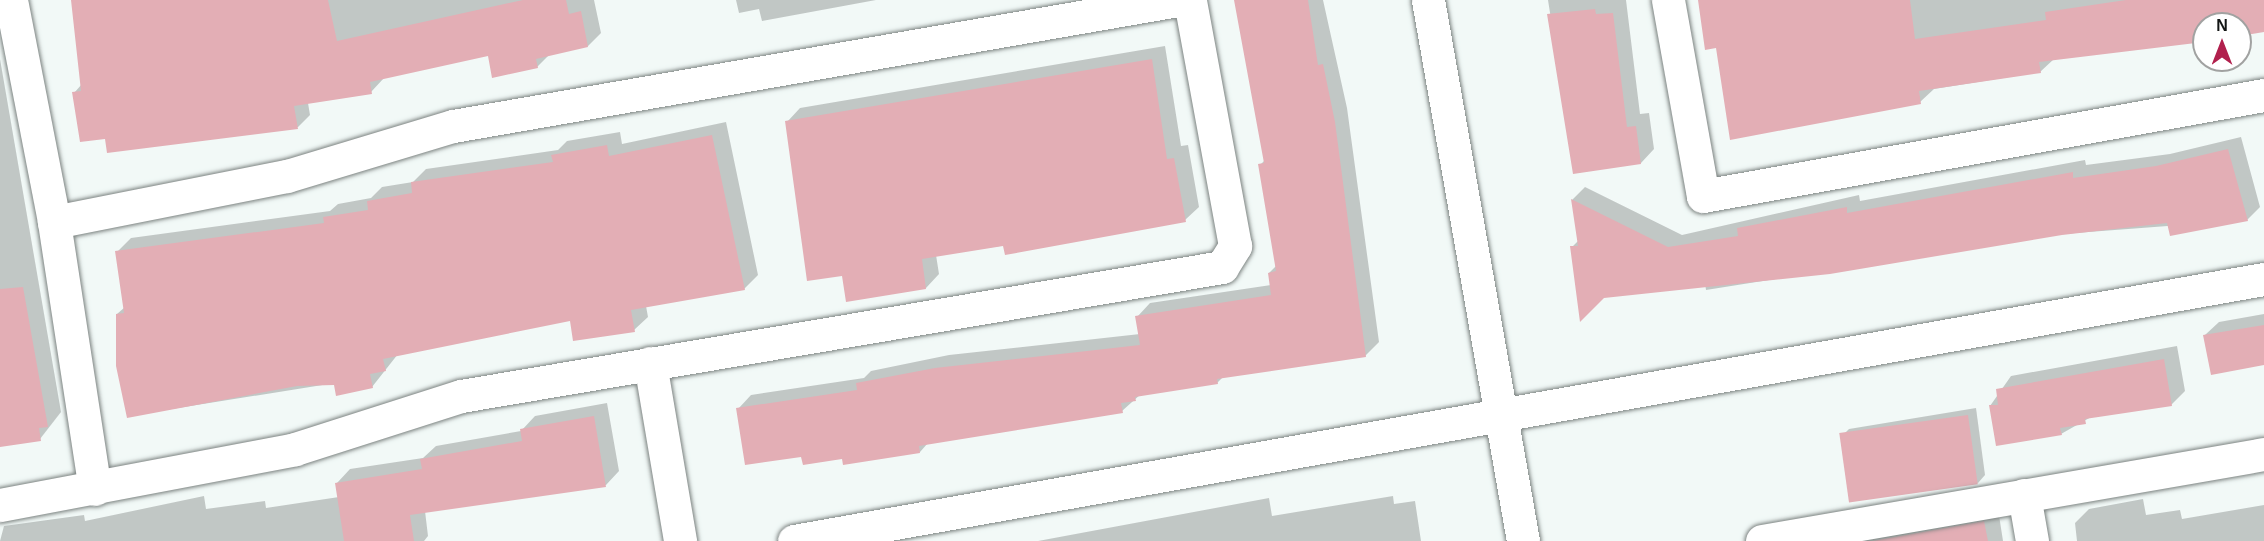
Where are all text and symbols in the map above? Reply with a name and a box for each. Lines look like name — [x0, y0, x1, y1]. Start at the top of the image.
north arrow — [2192, 12, 2252, 72]
text: N — [2216, 17, 2228, 34]

